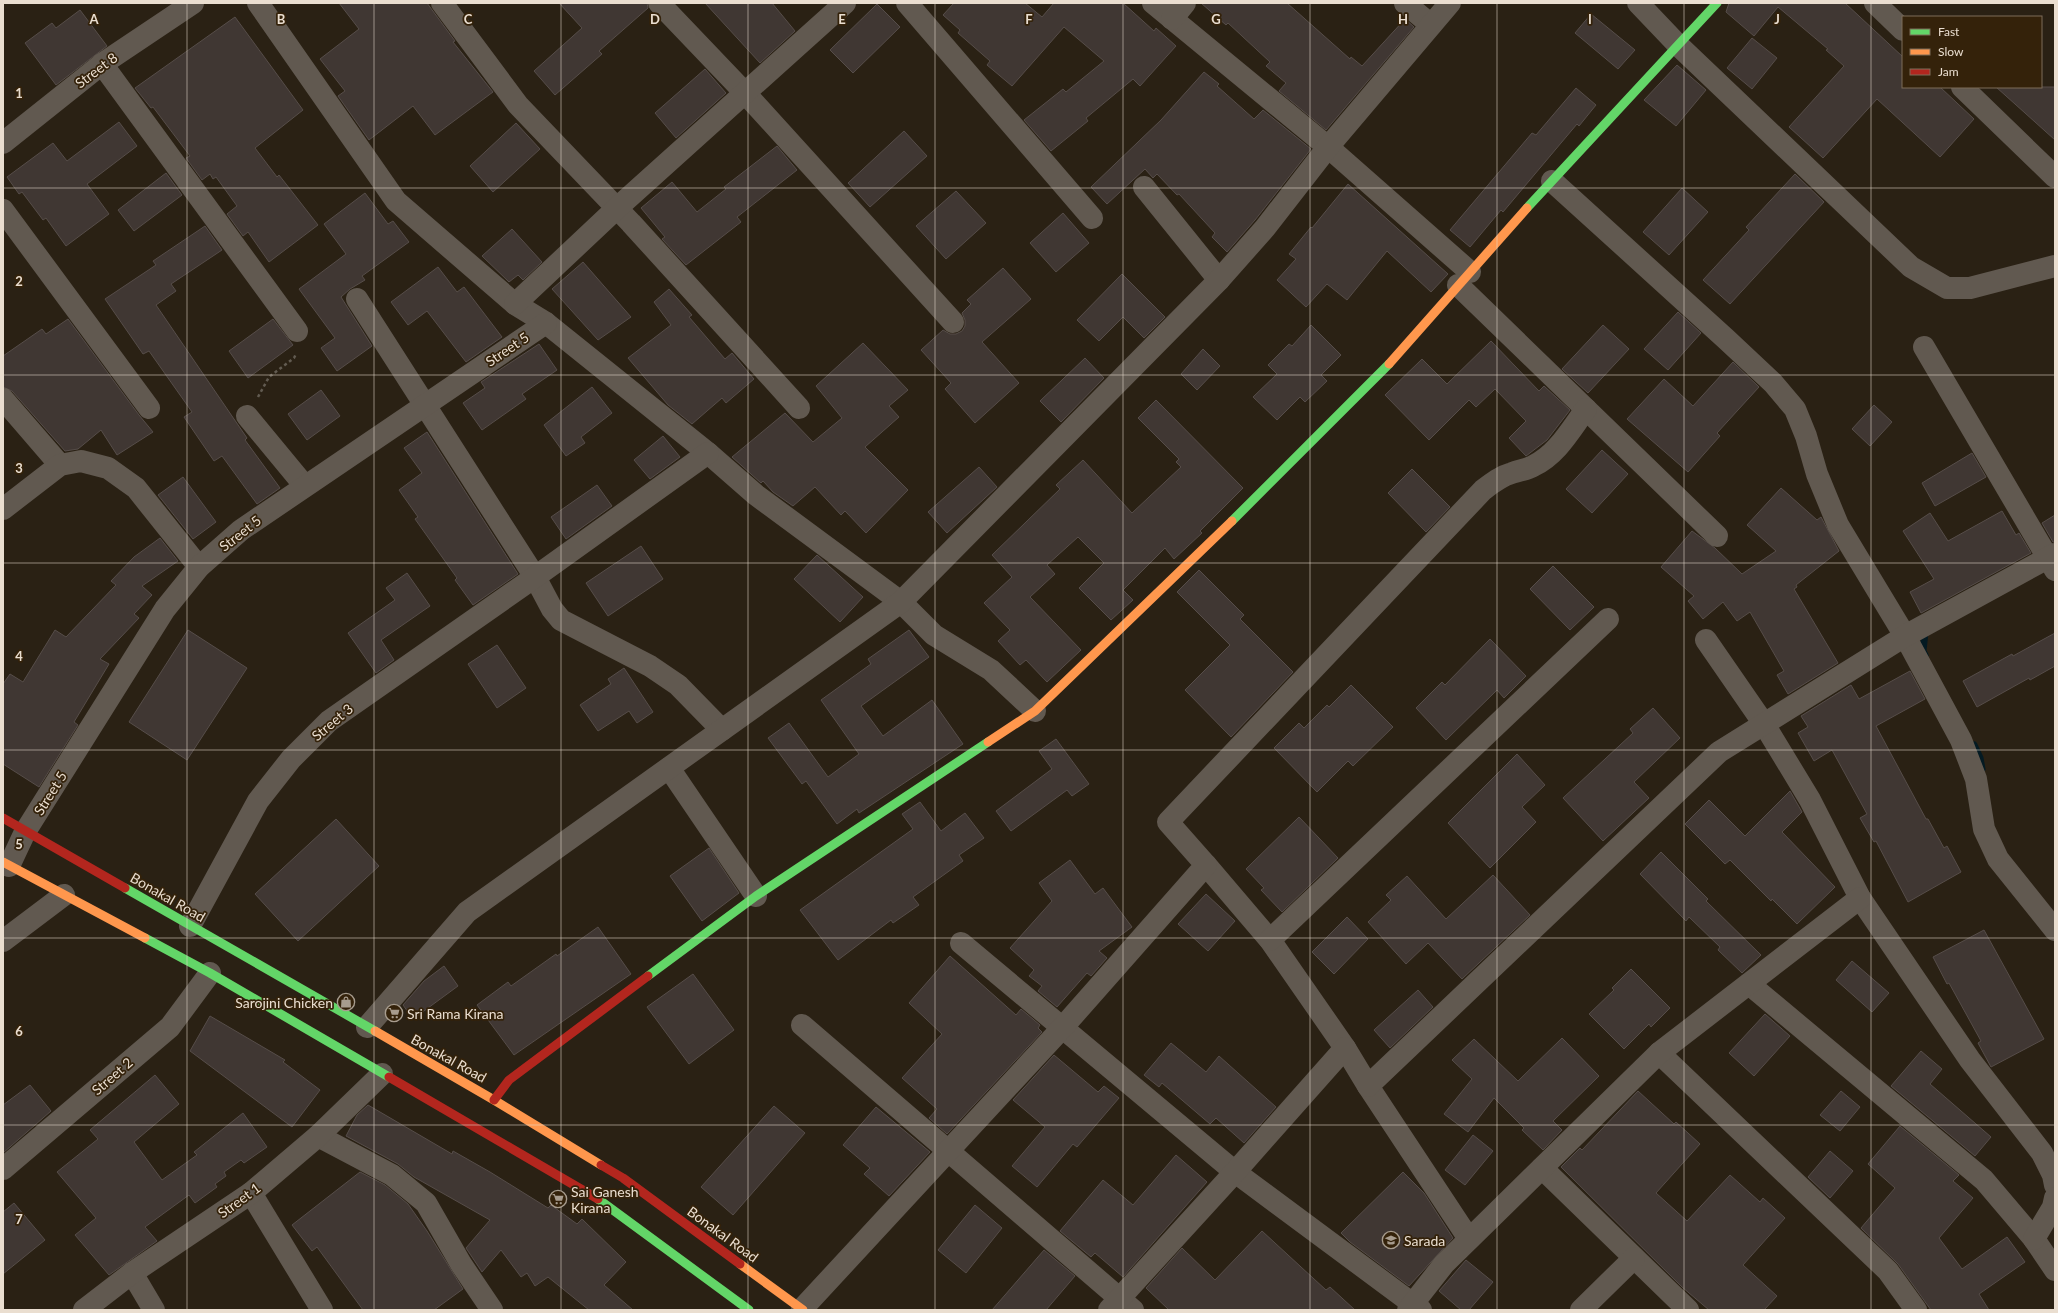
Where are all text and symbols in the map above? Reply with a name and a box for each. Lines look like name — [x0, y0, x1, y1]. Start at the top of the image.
text: A — [88, 11, 99, 27]
text: B — [277, 11, 286, 27]
text: C — [464, 11, 473, 27]
text: D — [650, 11, 660, 27]
text: E — [838, 11, 846, 27]
text: F — [1025, 11, 1033, 27]
text: G — [1211, 11, 1221, 27]
text: H — [1398, 11, 1408, 27]
text: I — [1588, 11, 1592, 27]
text: J — [1774, 11, 1780, 27]
legend — [1902, 16, 2042, 88]
text: Fast — [1938, 24, 1960, 39]
text: Slow — [1938, 44, 1964, 59]
street label: Street 8 — [71, 49, 121, 91]
text: Jam — [1938, 64, 1959, 79]
text: 1 — [15, 85, 23, 101]
text: 2 — [15, 273, 23, 289]
street label: Street 5 — [482, 328, 532, 370]
text: 3 — [15, 460, 23, 476]
street label: Street 5 — [216, 511, 264, 555]
text: 4 — [15, 648, 23, 664]
street label: Street 3 — [308, 700, 356, 744]
street label: Street 5 — [30, 768, 70, 818]
text: 5 — [15, 836, 23, 852]
street label: Bonakal Road — [128, 869, 208, 925]
shop icon: Sarojini Chicken — [336, 992, 356, 1012]
place label: Sarojini Chicken — [235, 994, 333, 1011]
supermarket icon: Sri Rama Kirana — [384, 1003, 404, 1023]
place label: Sri Rama Kirana — [407, 1005, 504, 1022]
text: 6 — [15, 1023, 23, 1039]
street label: Bonakal Road — [408, 1030, 490, 1086]
street label: Street 2 — [88, 1054, 136, 1098]
street label: Street 1 — [214, 1179, 264, 1221]
place label: Sai Ganesh Kirana — [571, 1183, 639, 1216]
supermarket icon: Sai Ganesh Kirana — [548, 1189, 568, 1209]
street label: Bonakal Road — [684, 1203, 762, 1265]
text: 7 — [15, 1211, 23, 1227]
school or university icon: Sarada — [1381, 1230, 1401, 1250]
place label: Sarada — [1404, 1232, 1445, 1249]

